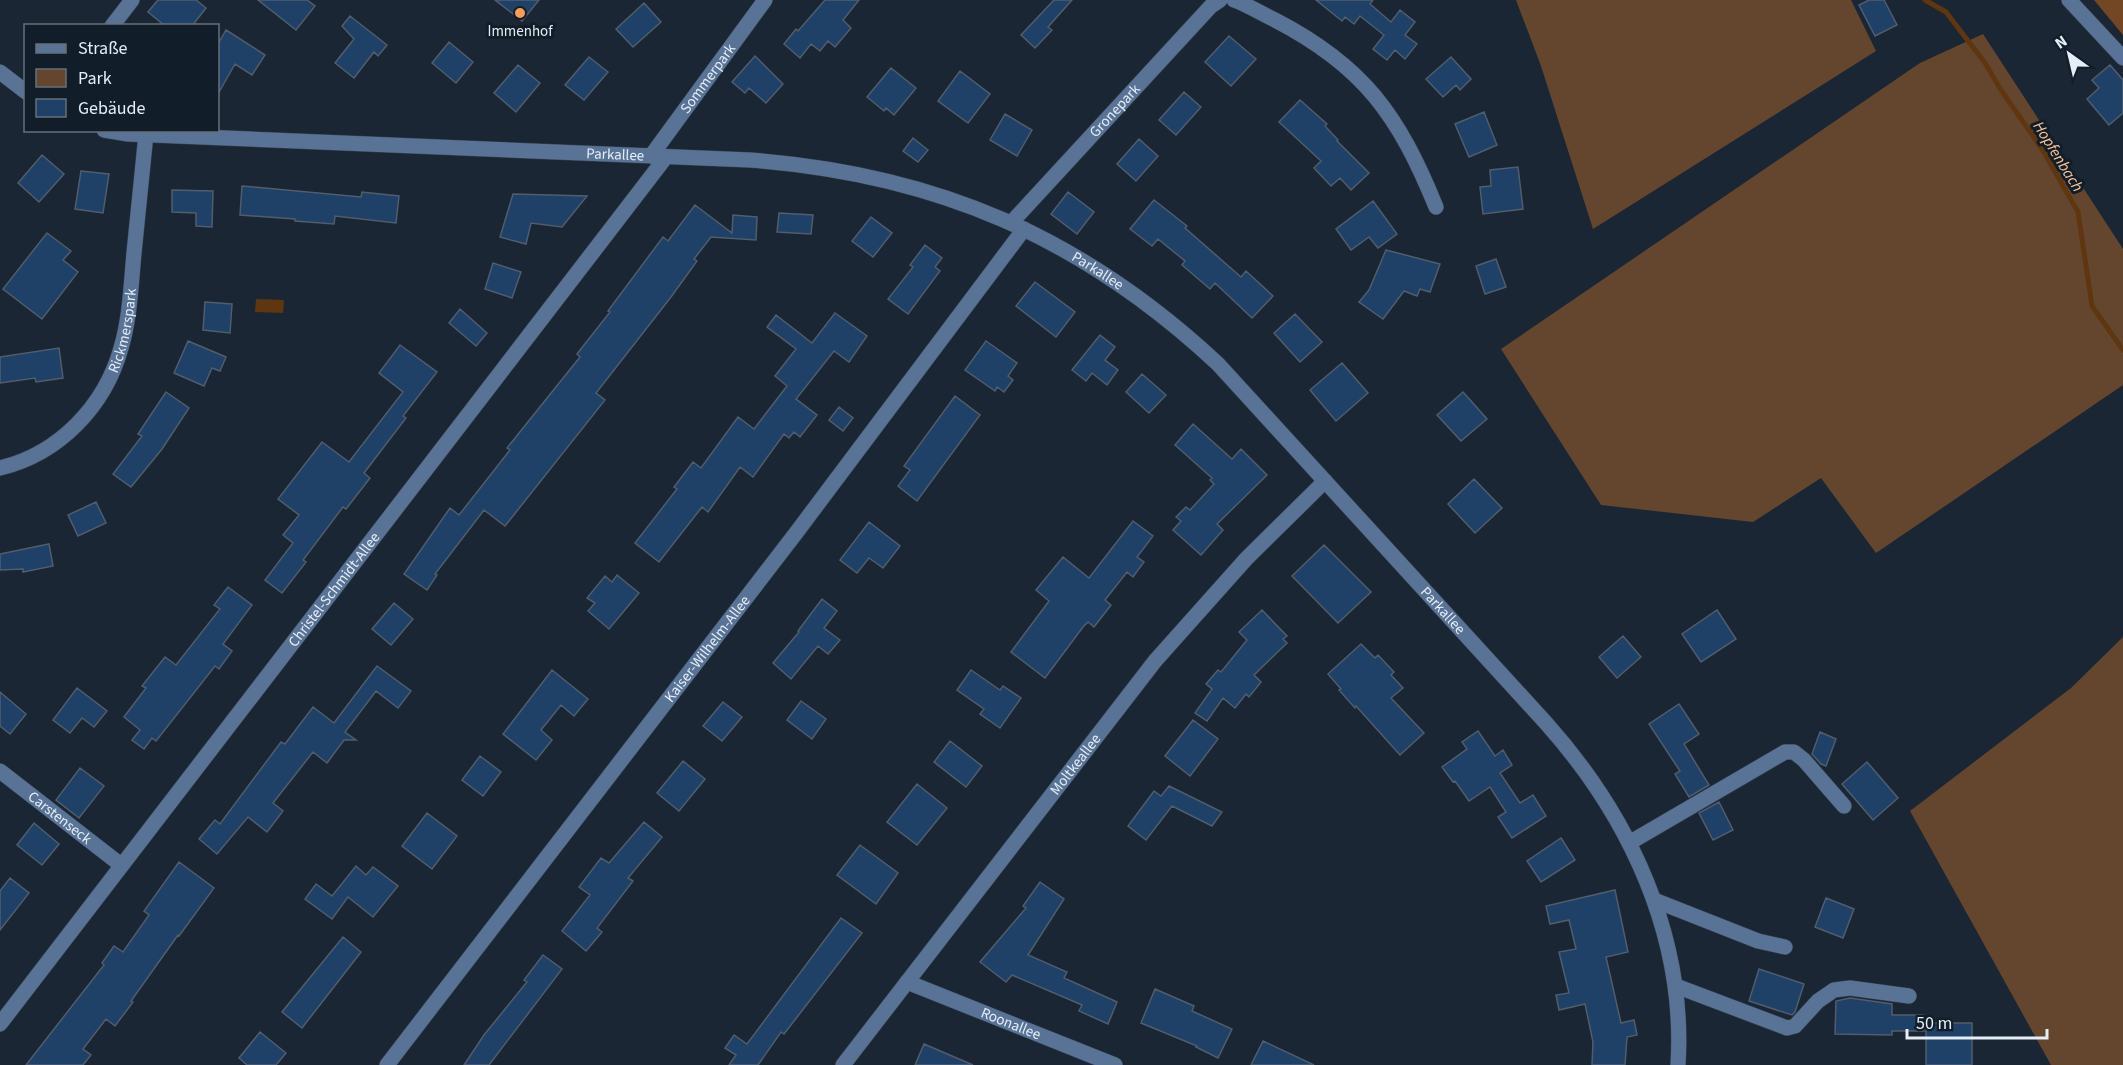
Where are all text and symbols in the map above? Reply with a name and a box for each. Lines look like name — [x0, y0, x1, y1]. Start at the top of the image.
marker: Immenhof — [513, 6, 527, 20]
place label: Immenhof — [487, 21, 553, 42]
legend — [24, 24, 219, 132]
north arrow — [2039, 24, 2099, 84]
text: N — [2051, 30, 2072, 54]
text: Straße — [78, 36, 128, 61]
street label: Sommerpark — [675, 39, 741, 118]
text: Park — [78, 66, 112, 91]
street label: Gronepark — [1085, 79, 1146, 142]
text: Gebäude — [78, 96, 146, 121]
water label: Hopfenbach — [2028, 117, 2089, 196]
street label: Parkallee — [586, 143, 645, 167]
street label: Parkallee — [1068, 247, 1128, 296]
street label: Rickmerspark — [103, 287, 142, 376]
street label: Christel-Schmidt-Allee — [283, 528, 385, 652]
street label: Parkallee — [1415, 582, 1470, 639]
street label: Kaiser-Wilhelm-Allee — [660, 591, 755, 707]
street label: Moltkeallee — [1045, 729, 1106, 800]
street label: Carstenseck — [23, 786, 97, 850]
scale bar — [1907, 1002, 2046, 1040]
street label: Roonallee — [978, 1003, 1044, 1045]
text: 50 m — [1916, 1011, 1952, 1036]

